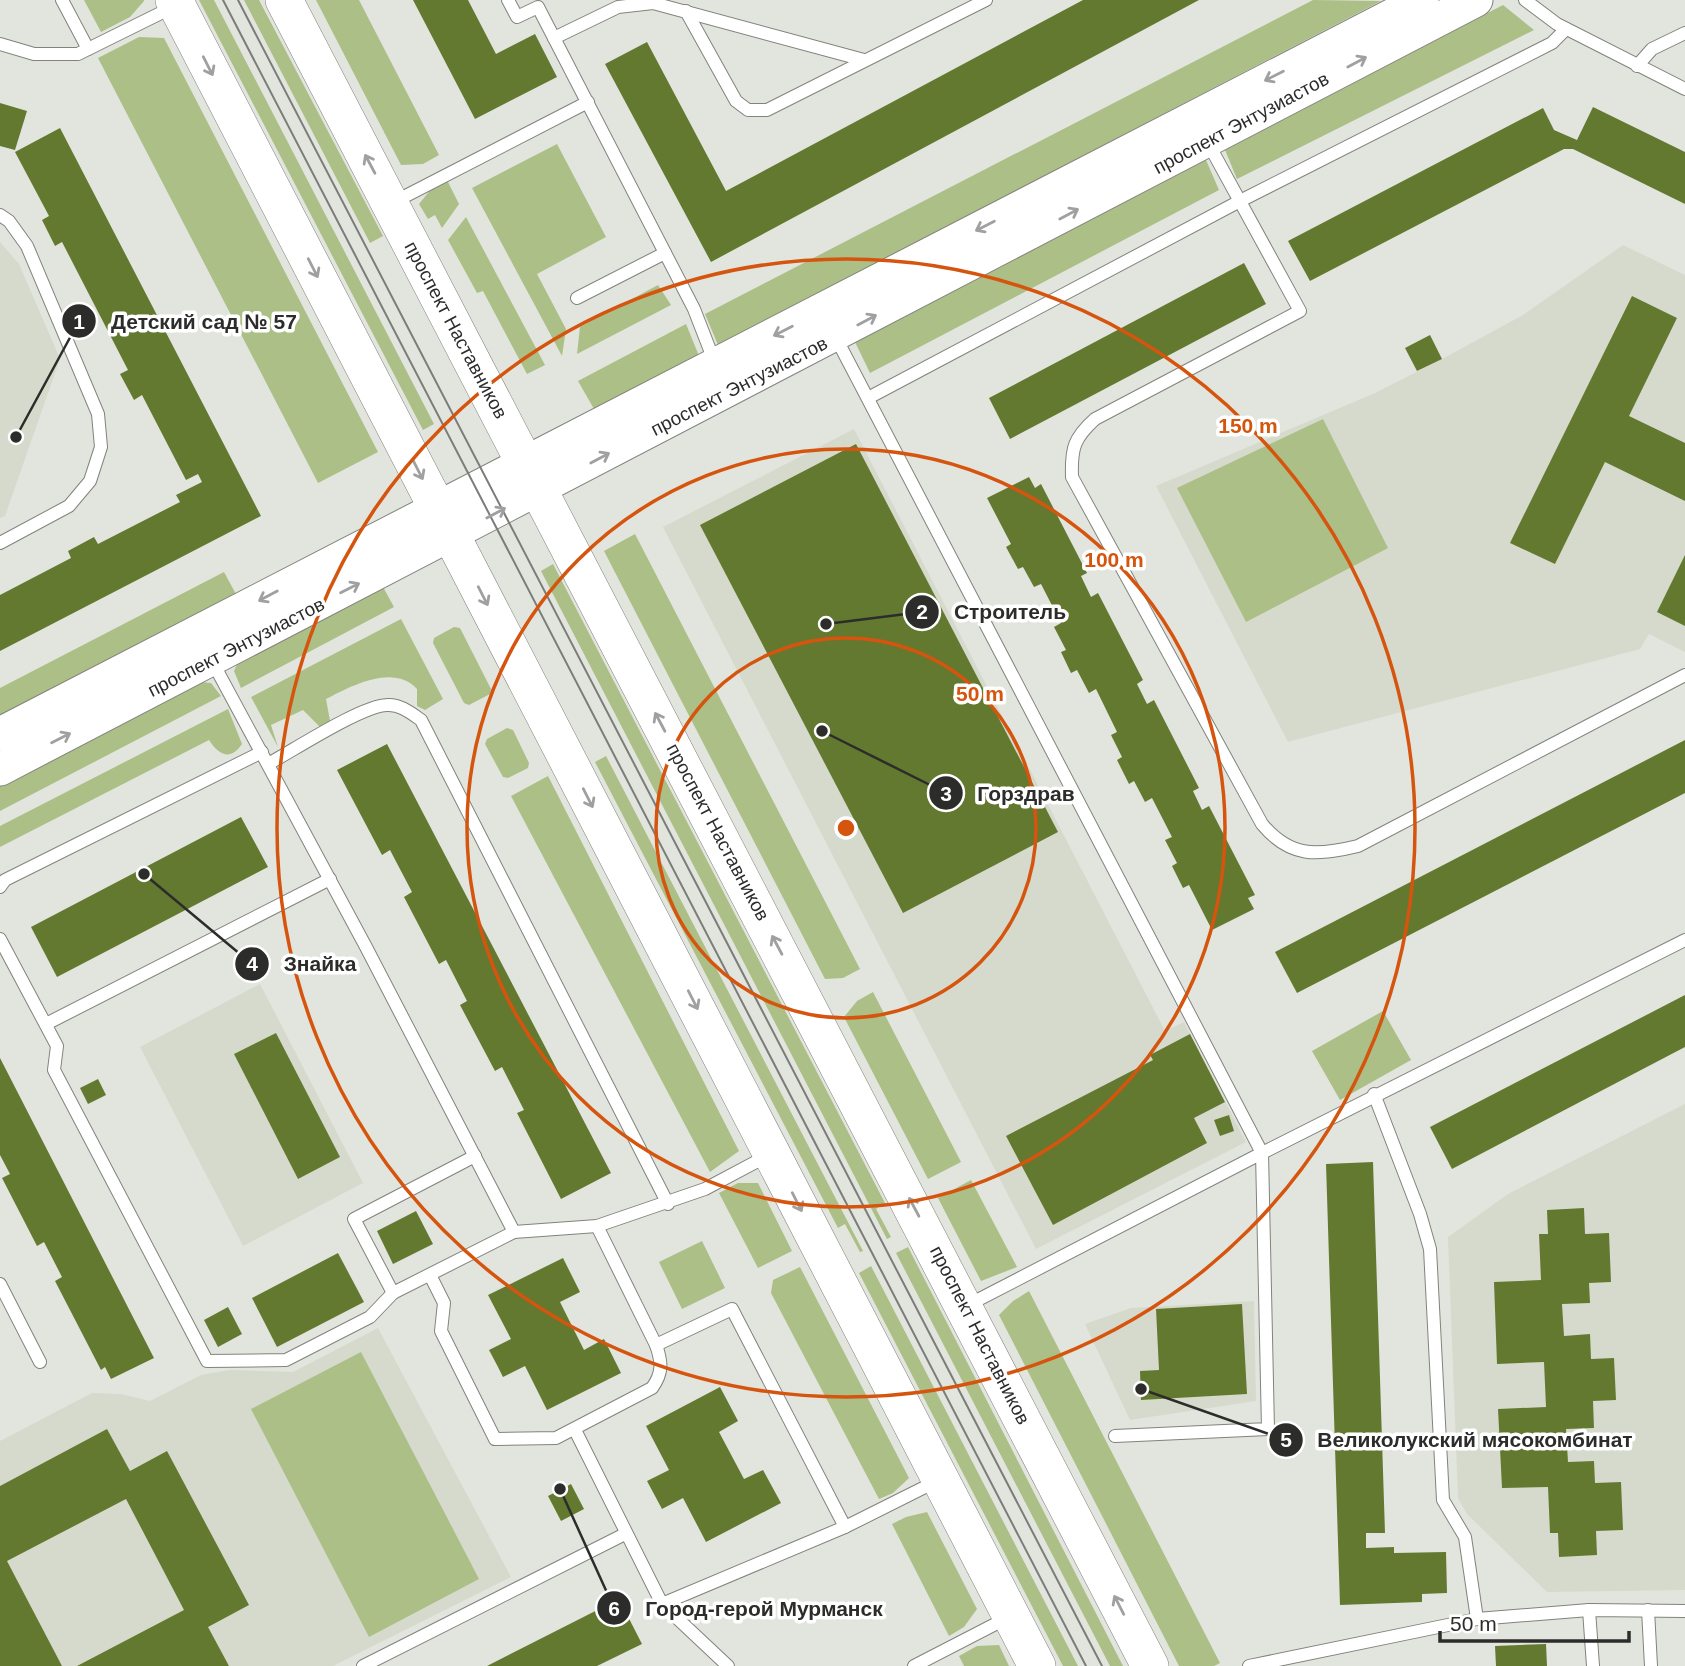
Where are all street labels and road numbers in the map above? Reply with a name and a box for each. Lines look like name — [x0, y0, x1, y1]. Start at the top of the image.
street label: проспект Энтузиастов — [1150, 68, 1332, 178]
street label: проспект Наставников — [400, 238, 512, 422]
street label: проспект Энтузиастов — [647, 332, 831, 440]
street label: проспект Энтузиастов — [144, 593, 328, 701]
street label: проспект Наставников — [662, 740, 774, 924]
street label: проспект Наставников — [926, 1242, 1034, 1428]

